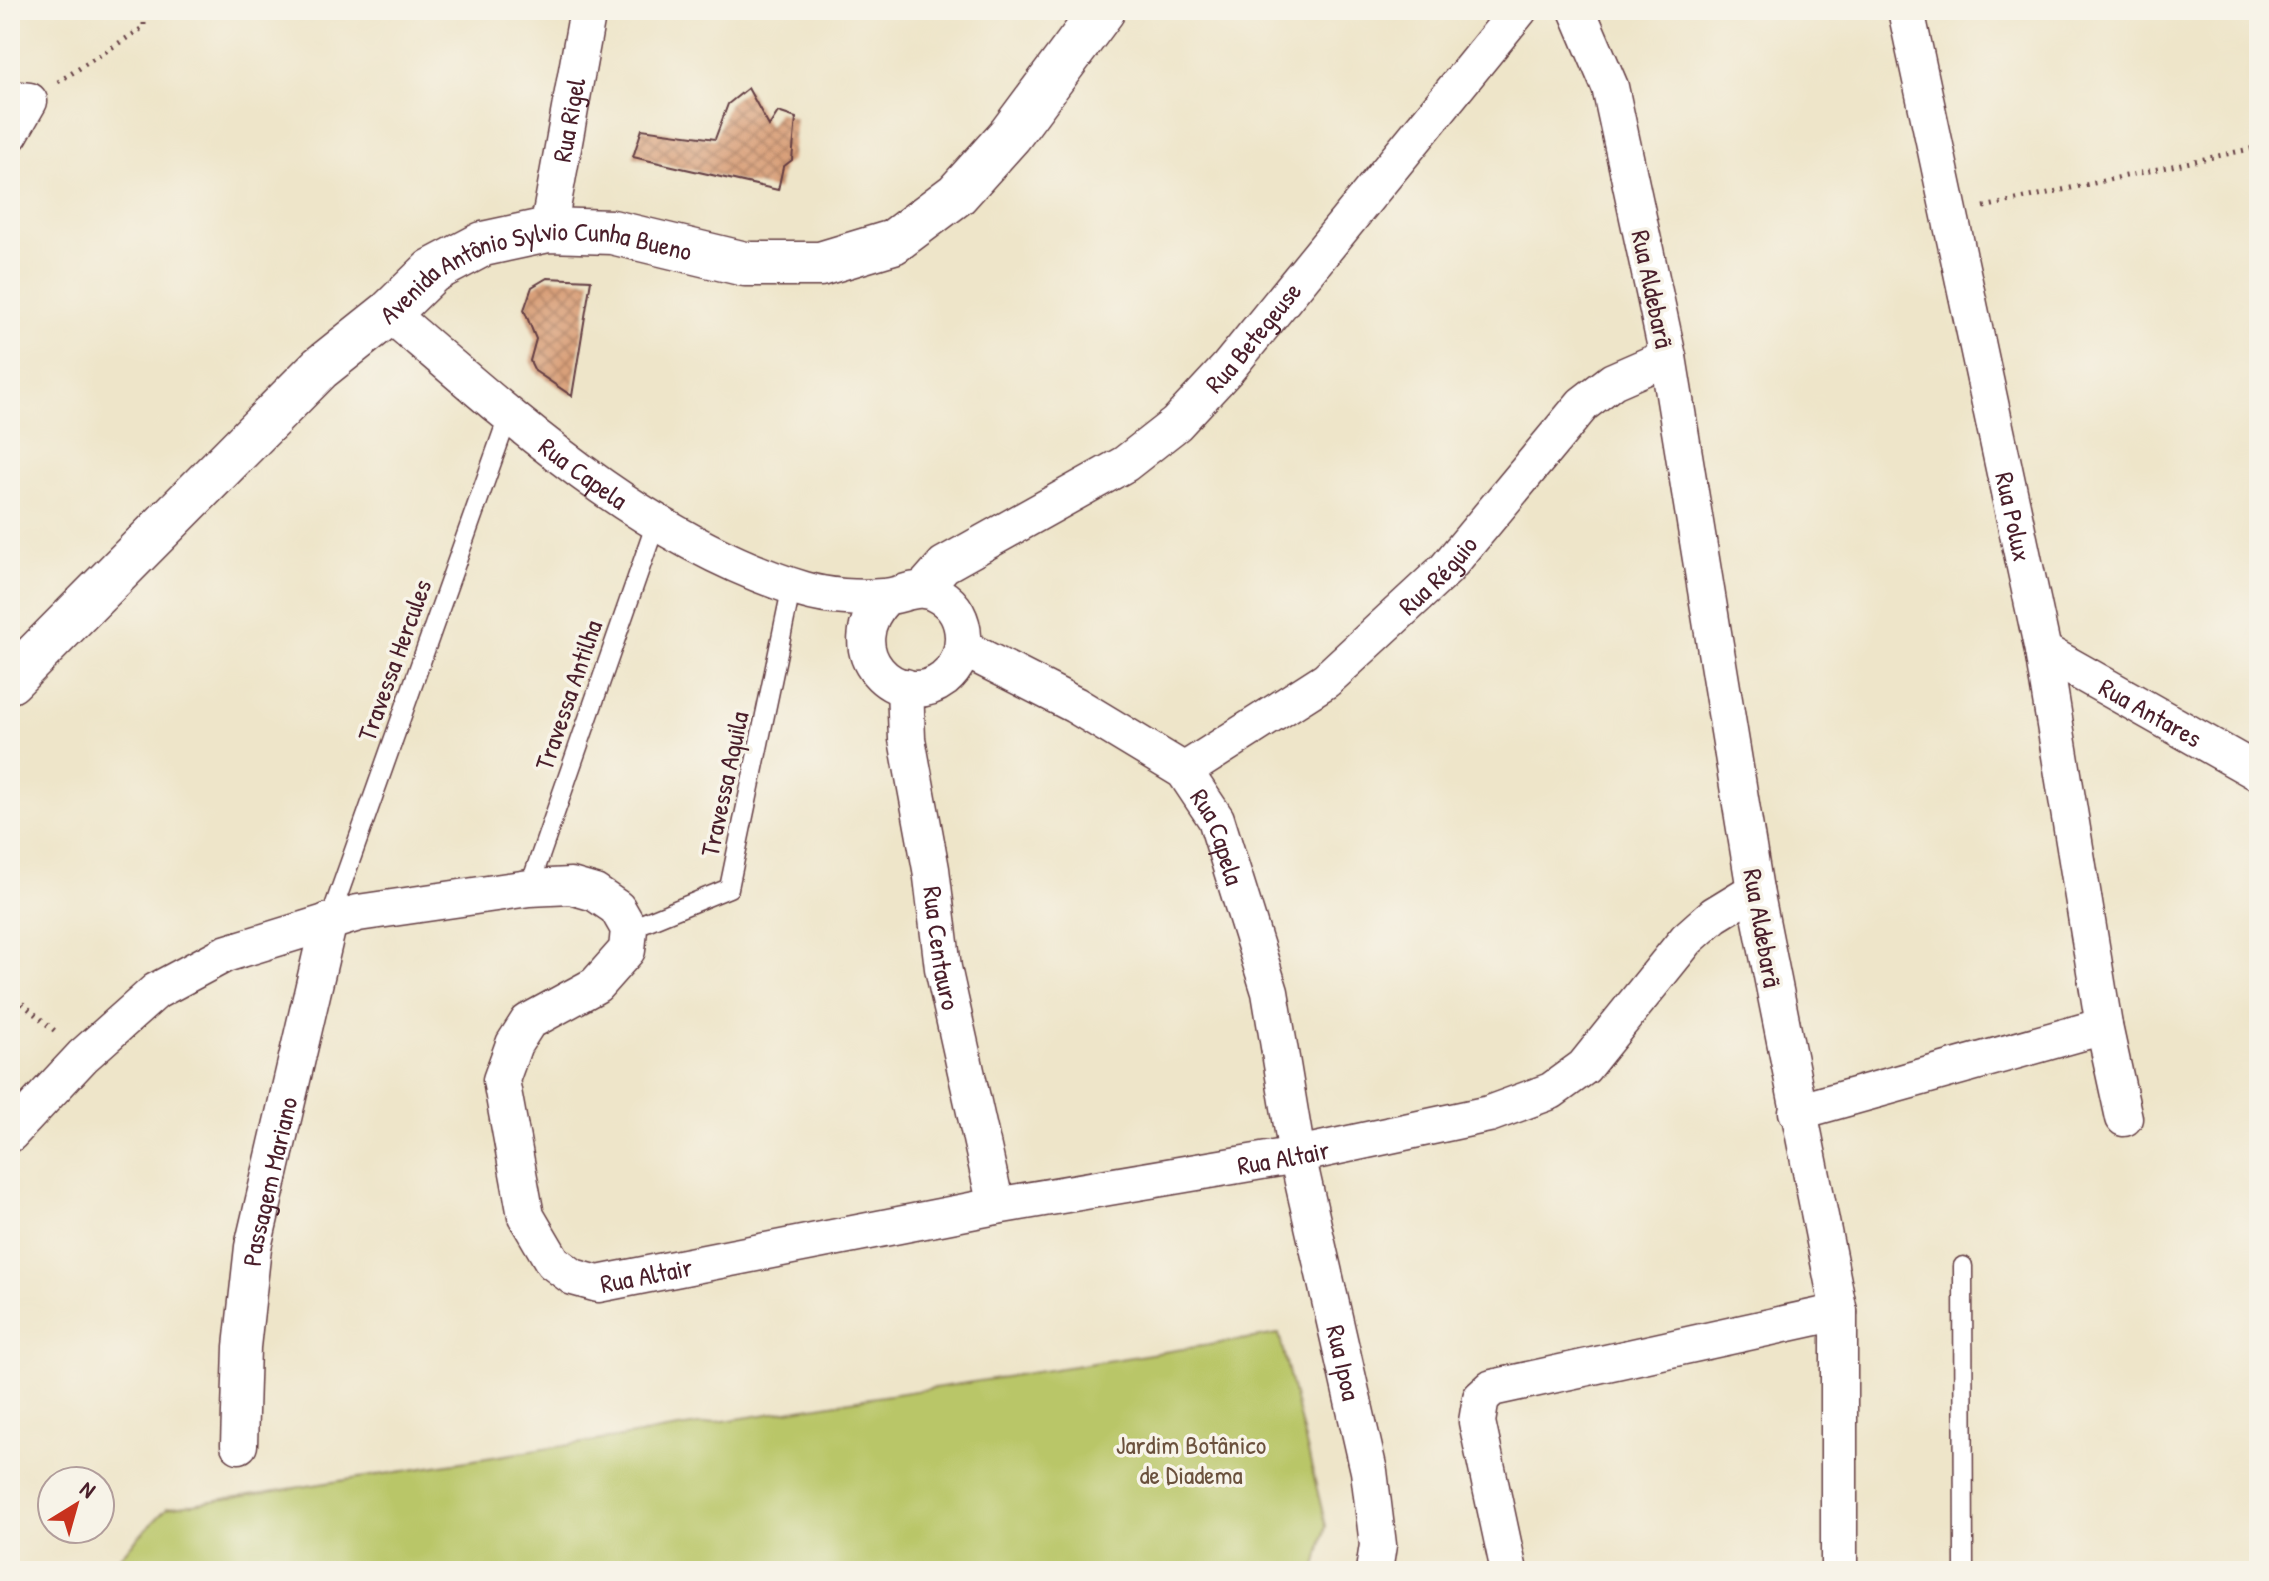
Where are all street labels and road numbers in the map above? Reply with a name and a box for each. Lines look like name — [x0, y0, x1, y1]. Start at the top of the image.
street label: Rua Rigel — [543, 75, 593, 165]
street label: Avenida Antônio Sylvio Cunha Bueno — [372, 212, 696, 331]
street label: Rua Aldebarã — [1623, 227, 1683, 351]
street label: Rua Betegeuse — [1197, 274, 1309, 400]
street label: Rua Capela — [532, 429, 635, 517]
street label: Rua Polux — [1988, 469, 2041, 564]
street label: Rua Réguio — [1390, 528, 1485, 622]
street label: Travessa Hercules — [349, 574, 439, 746]
street label: Travessa Antilha — [526, 615, 610, 775]
street label: Rua Antares — [2093, 669, 2209, 755]
street label: Travessa Aquila — [692, 708, 756, 860]
street label: Rua Capela — [1183, 781, 1253, 889]
street label: Rua Aldebarã — [1735, 866, 1791, 990]
street label: Rua Centauro — [916, 884, 969, 1013]
street label: Passagem Mariano — [234, 1093, 305, 1268]
street label: Rua Altair — [1235, 1131, 1333, 1182]
street label: Rua Altair — [597, 1248, 695, 1301]
street label: Rua Ipoa — [1319, 1321, 1370, 1404]

